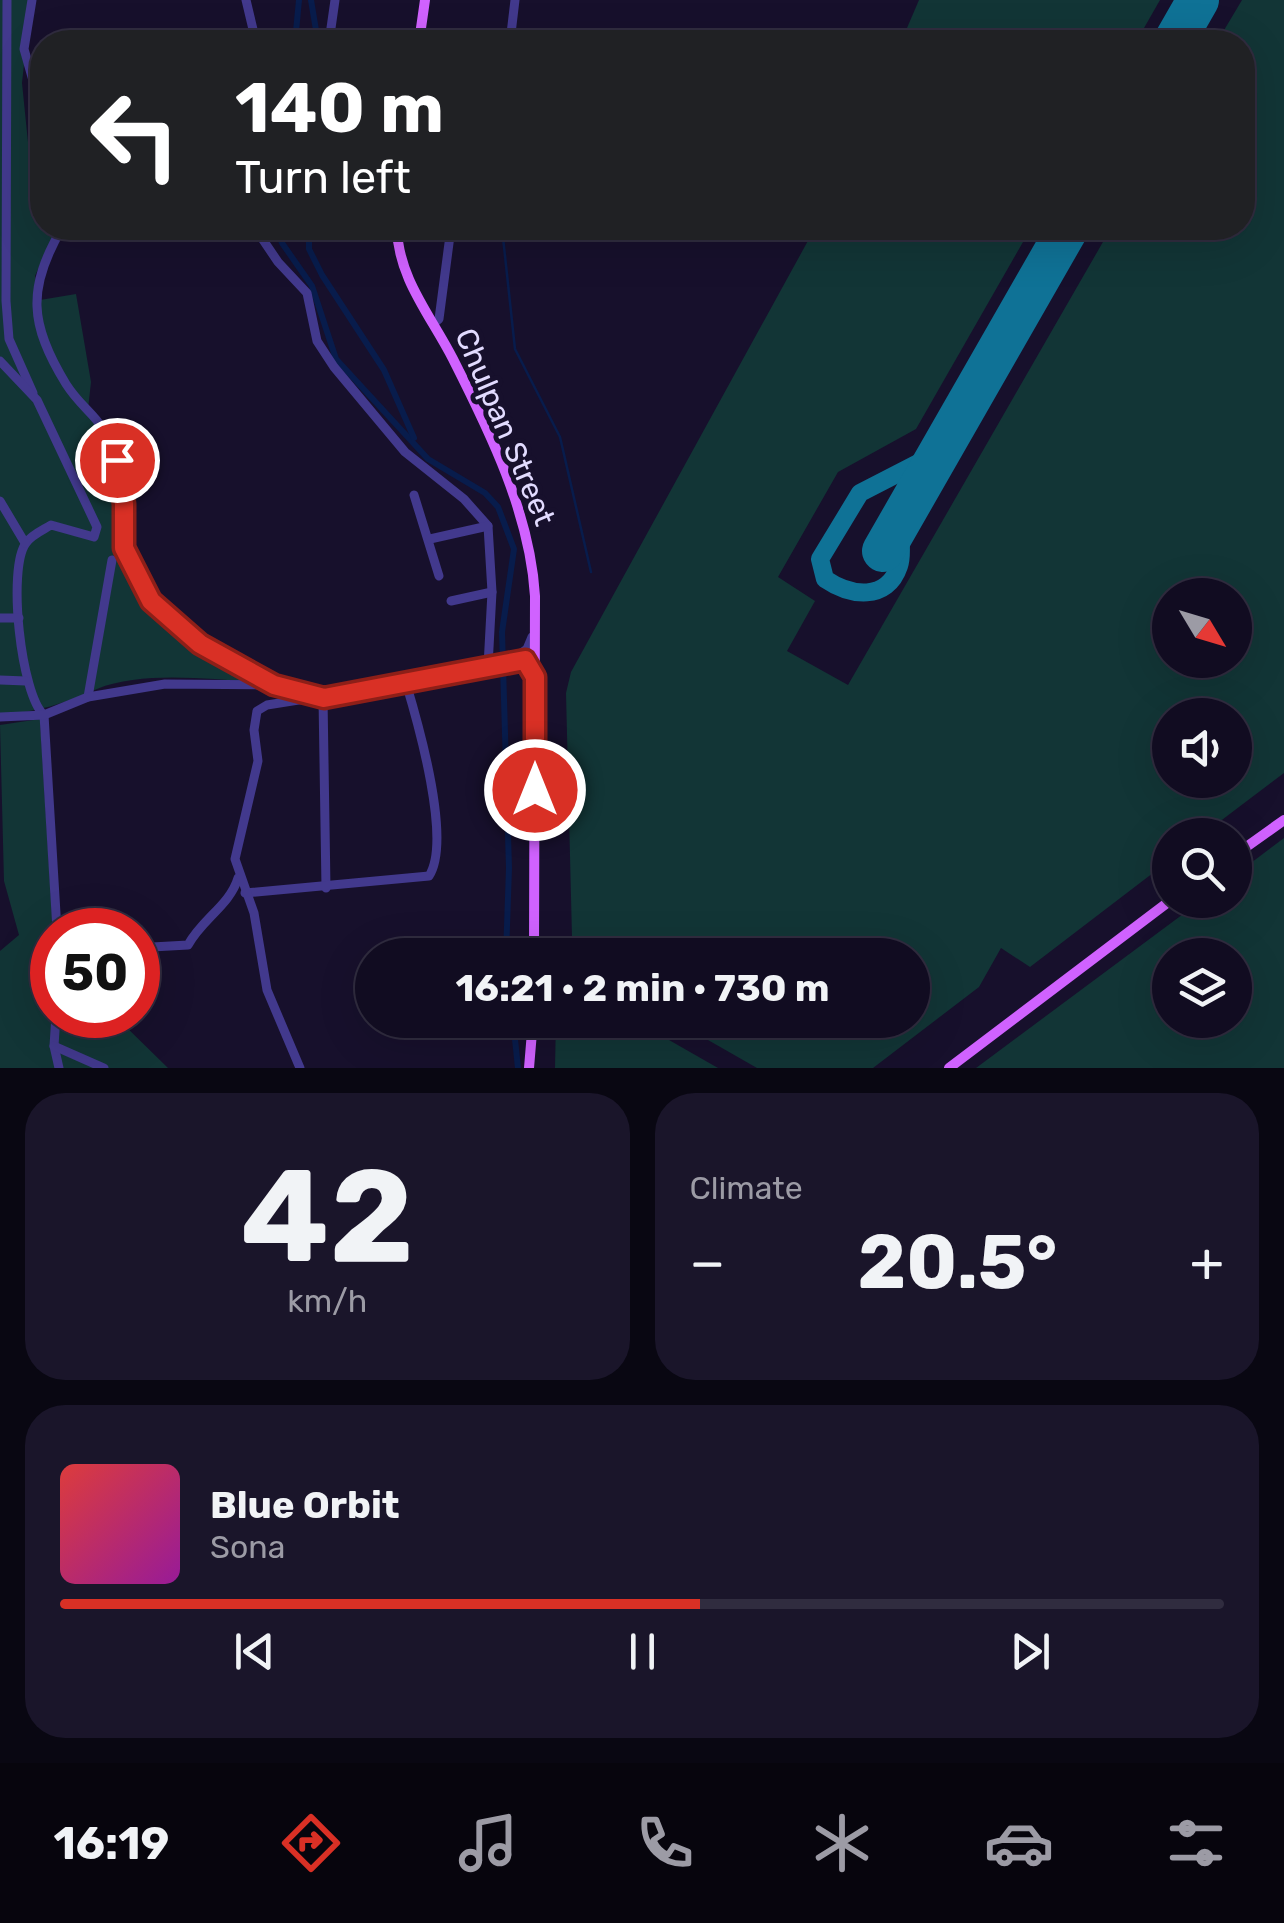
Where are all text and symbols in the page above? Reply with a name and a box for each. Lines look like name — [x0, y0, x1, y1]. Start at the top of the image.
text: 140 m — [235, 67, 444, 150]
icon: left — [70, 70, 200, 200]
text: Turn left — [235, 151, 411, 204]
street label: Chulpan Street — [447, 323, 563, 531]
pin — [75, 418, 160, 503]
icon: arrive — [90, 433, 145, 488]
north arrow — [1152, 578, 1252, 678]
map controls — [1152, 578, 1252, 1038]
button: sound — [1152, 698, 1252, 798]
position arrow — [483, 738, 587, 842]
button: search — [1152, 818, 1252, 918]
speed limit sign: 50 — [30, 908, 160, 1038]
button: layers — [1152, 938, 1252, 1038]
text: 16:21 · 2 min · 730 m — [455, 965, 830, 1011]
text: 42 — [241, 1139, 414, 1294]
text: Climate — [690, 1169, 803, 1207]
text: 20.5° — [858, 1218, 1057, 1307]
text: − — [690, 1230, 725, 1295]
text: + — [1190, 1230, 1224, 1295]
text: km/h — [287, 1282, 367, 1320]
text: Blue Orbit — [210, 1482, 400, 1528]
text: Sona — [210, 1528, 285, 1566]
icon: previous — [227, 1624, 282, 1679]
icon: pause — [615, 1624, 670, 1679]
icon: next — [1003, 1624, 1058, 1679]
icon: directions — [276, 1808, 346, 1878]
icon: music — [453, 1808, 523, 1878]
icon: phone — [630, 1808, 700, 1878]
icon: climate — [807, 1808, 877, 1878]
icon: car — [984, 1808, 1054, 1878]
icon: filters — [1161, 1808, 1231, 1878]
text: 16:19 — [53, 1817, 169, 1870]

